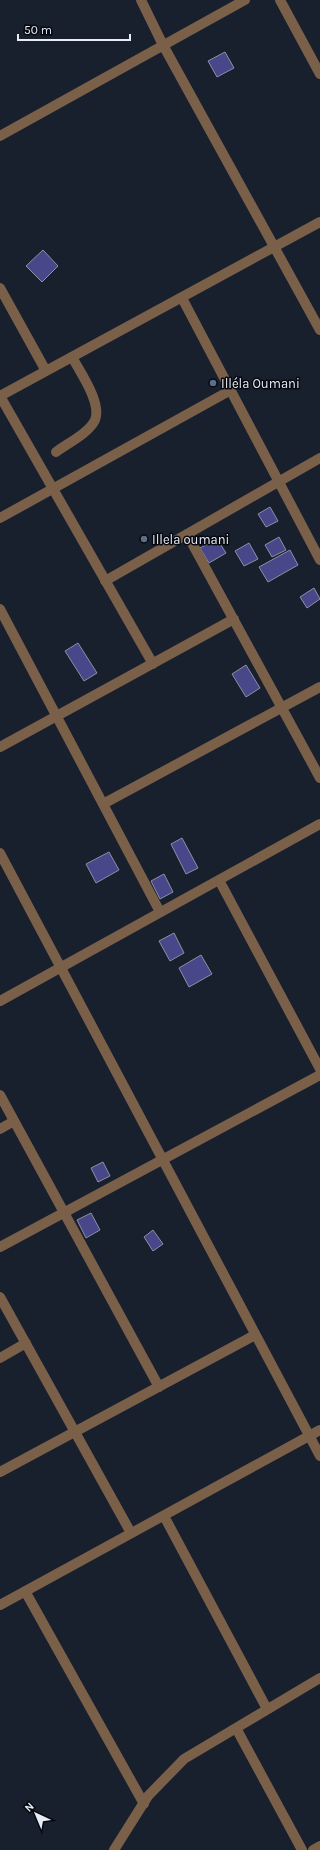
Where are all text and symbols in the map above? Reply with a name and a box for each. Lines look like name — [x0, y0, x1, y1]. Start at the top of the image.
scale bar — [18, 16, 130, 42]
text: 50 m — [24, 23, 52, 37]
place label: Illéla Oumani — [221, 376, 300, 391]
marker: Illéla Oumani — [208, 378, 218, 388]
place label: Illela oumani — [152, 532, 230, 547]
marker: Illela oumani — [139, 534, 149, 544]
north arrow — [16, 1794, 56, 1834]
text: N — [22, 1800, 37, 1815]

